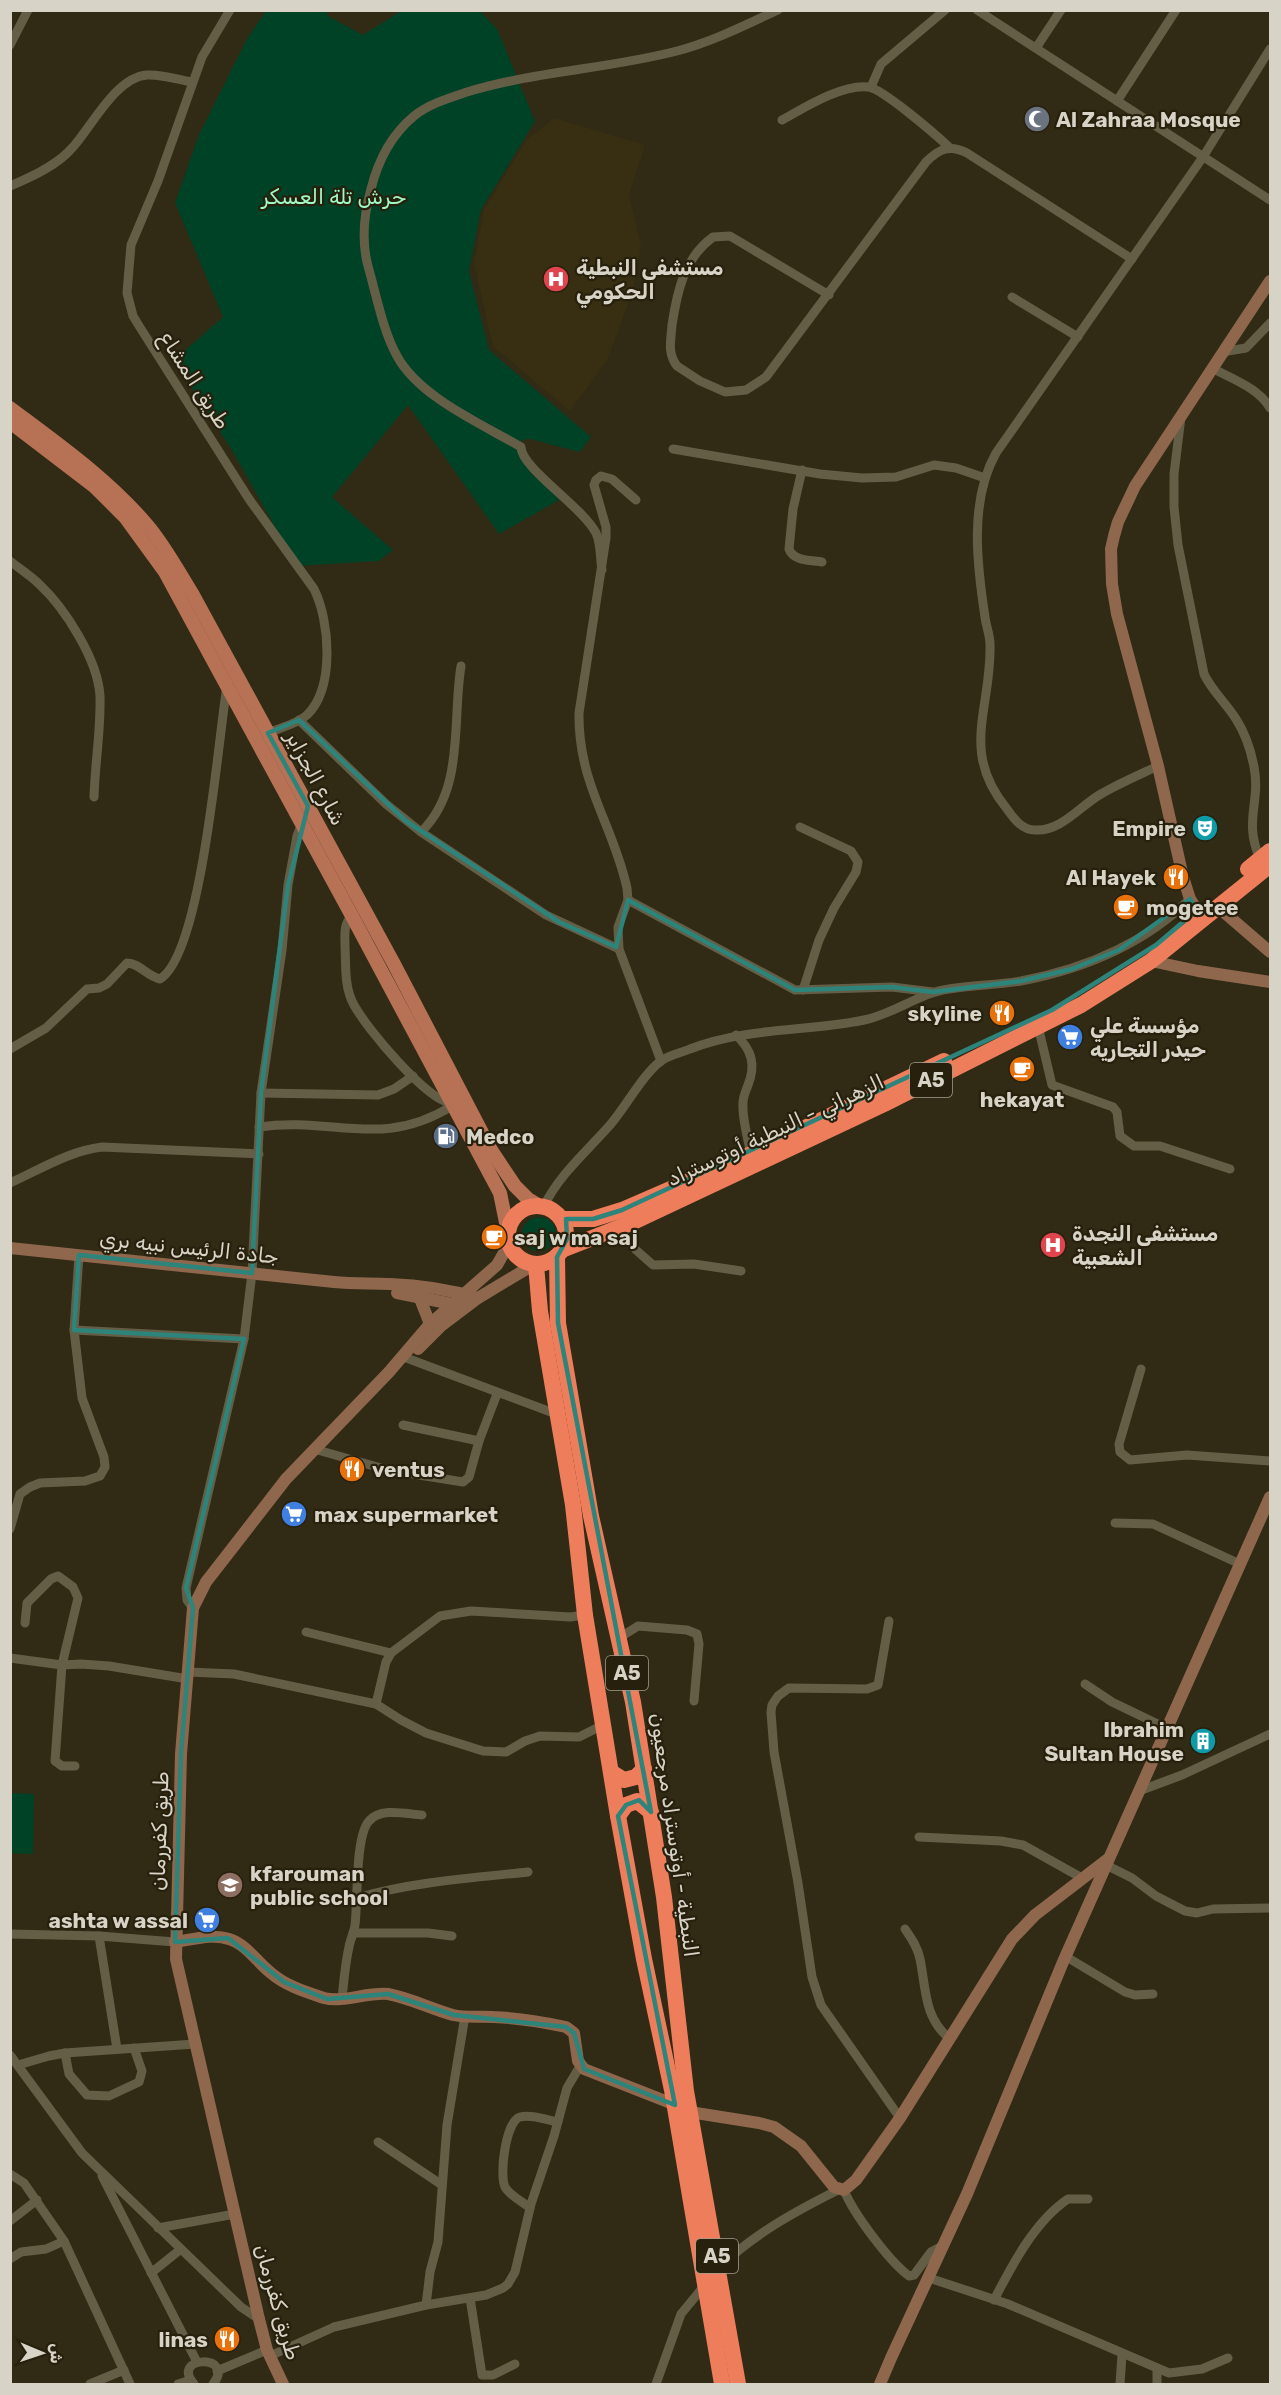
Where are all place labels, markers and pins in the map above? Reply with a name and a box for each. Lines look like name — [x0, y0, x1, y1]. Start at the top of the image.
mosque icon: Al Zahraa Mosque — [1022, 104, 1052, 134]
place label: Al Zahraa Mosque — [1056, 107, 1241, 132]
place label: مستشفى النبطية الحكومي — [576, 255, 724, 308]
hospital icon: مستشفى النبطية الحكومي — [541, 264, 571, 294]
theatre icon: Empire — [1190, 813, 1220, 843]
place label: Empire — [1112, 816, 1186, 841]
restaurant icon: Al Hayek — [1161, 862, 1191, 892]
place label: Al Hayek — [1066, 865, 1157, 890]
cafe icon: mogetee — [1111, 892, 1141, 922]
place label: mogetee — [1146, 895, 1239, 920]
restaurant icon: skyline — [987, 998, 1017, 1028]
place label: skyline — [908, 1001, 982, 1026]
place label: مؤسسة علي حيدر التجاريه — [1090, 1013, 1206, 1062]
supermarket icon: مؤسسة علي حيدر التجاريه — [1055, 1022, 1085, 1052]
cafe icon: hekayat — [1007, 1054, 1037, 1084]
place label: hekayat — [980, 1087, 1064, 1112]
fuel station icon: Medco — [431, 1121, 461, 1151]
place label: Medco — [466, 1124, 534, 1149]
place label: مستشفى النجدة الشعبية — [1072, 1221, 1218, 1270]
cafe icon: saj w ma saj — [479, 1222, 509, 1252]
place label: saj w ma saj — [514, 1225, 638, 1250]
hospital icon: مستشفى النجدة الشعبية — [1038, 1230, 1068, 1260]
restaurant icon: ventus — [337, 1454, 367, 1484]
place label: ventus — [372, 1457, 445, 1482]
supermarket icon: max supermarket — [279, 1499, 309, 1529]
place label: max supermarket — [314, 1502, 498, 1527]
place label: Ibrahim Sultan House — [1044, 1717, 1184, 1766]
building icon: Ibrahim Sultan House — [1188, 1726, 1218, 1756]
place label: kfarouman public school — [250, 1861, 388, 1910]
school or university icon: kfarouman public school — [215, 1870, 245, 1900]
supermarket icon: ashta w assal — [192, 1905, 222, 1935]
place label: ashta w assal — [49, 1908, 188, 1933]
restaurant icon: linas — [212, 2324, 242, 2354]
place label: linas — [158, 2327, 208, 2352]

